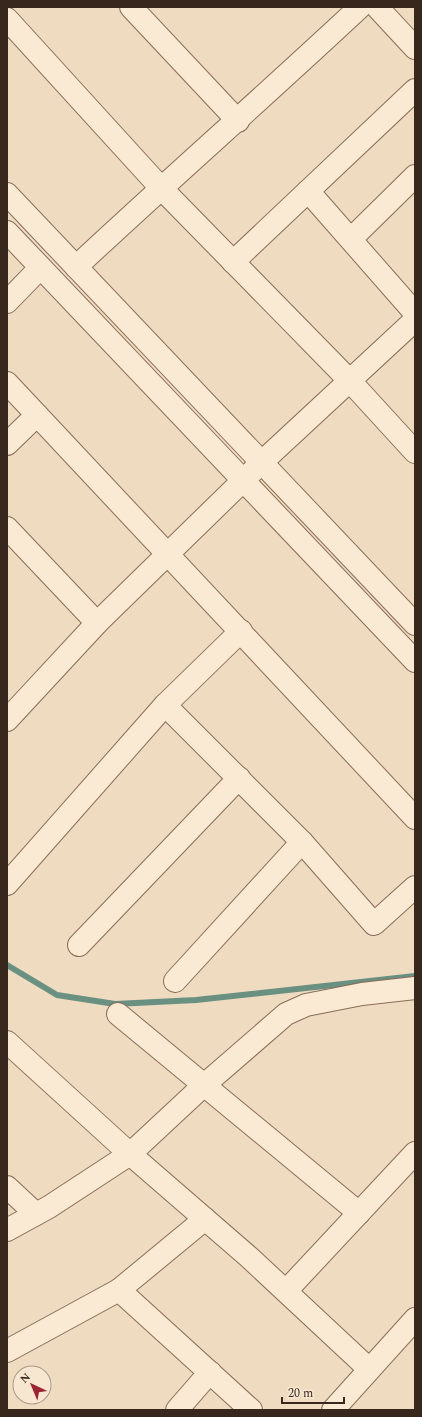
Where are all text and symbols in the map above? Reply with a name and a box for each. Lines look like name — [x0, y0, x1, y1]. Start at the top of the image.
north arrow — [12, 1365, 52, 1405]
text: N — [16, 1369, 35, 1387]
scale bar — [282, 1379, 344, 1405]
text: 20 m — [288, 1384, 313, 1403]

